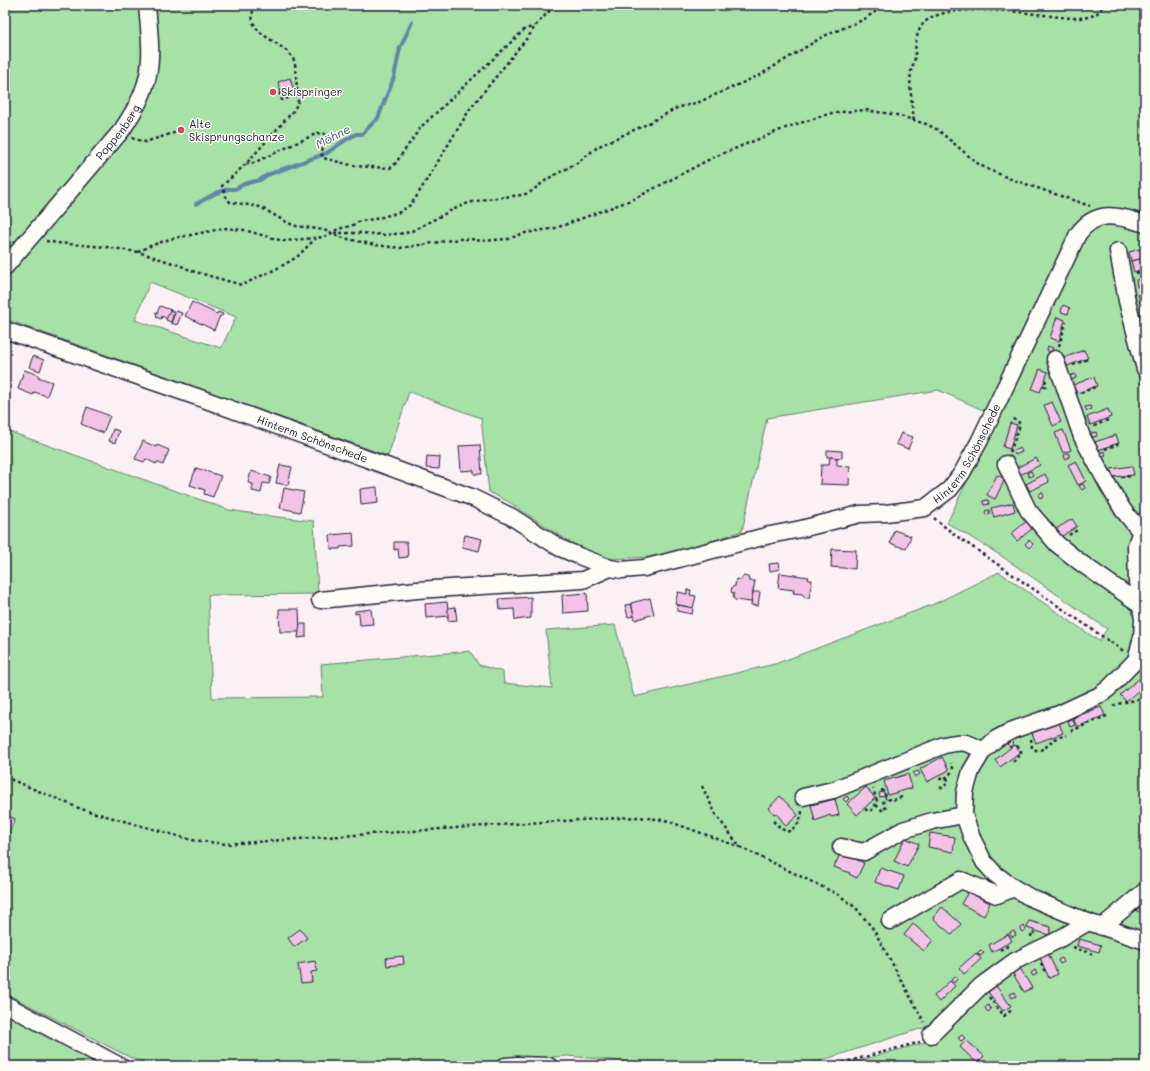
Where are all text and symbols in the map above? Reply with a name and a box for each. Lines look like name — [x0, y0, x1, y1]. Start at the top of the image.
place label: Skispringer — [281, 84, 342, 99]
marker: Skispringer — [268, 87, 278, 97]
street label: Poppenberg — [92, 102, 143, 163]
place label: Alte Skisprungschanze — [189, 116, 285, 144]
water label: Möhne — [312, 120, 353, 152]
marker: Alte Skisprungschanze — [176, 125, 186, 135]
street label: Hinterm Schönschede — [929, 401, 1003, 507]
street label: Hinterm Schönschede — [255, 411, 370, 466]

